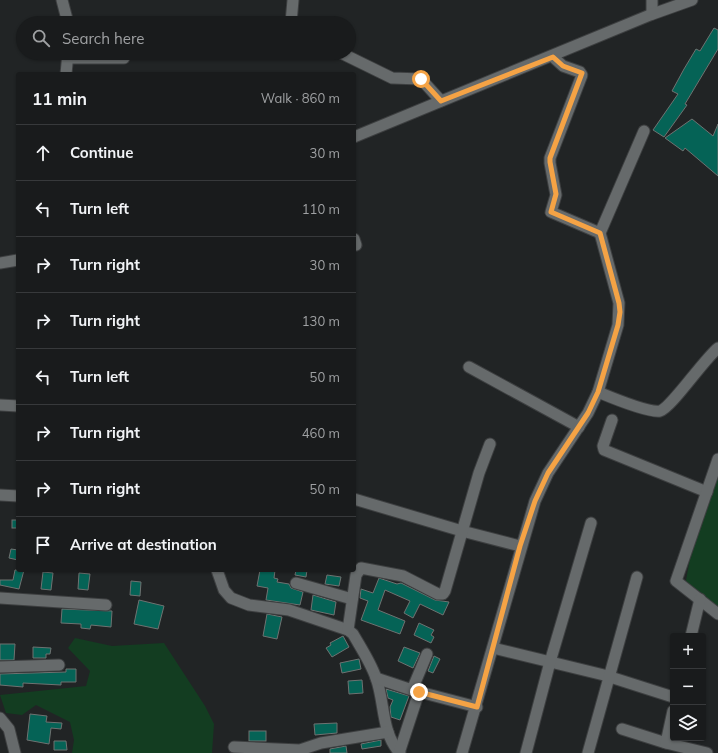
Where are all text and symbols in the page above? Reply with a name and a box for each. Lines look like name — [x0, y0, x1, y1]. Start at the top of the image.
search box — [16, 16, 356, 60]
icon: search — [30, 27, 52, 49]
text: Search here — [62, 29, 144, 48]
route start — [412, 70, 430, 88]
text: 11 min — [32, 88, 87, 109]
text: Walk · 860 m — [261, 90, 340, 106]
icon: ahead — [32, 142, 54, 164]
text: Continue — [70, 143, 133, 162]
text: 30 m — [310, 145, 340, 161]
icon: left — [32, 198, 54, 220]
text: Turn left — [70, 199, 129, 218]
text: 110 m — [302, 201, 340, 217]
icon: right — [32, 254, 54, 276]
text: Turn right — [70, 255, 140, 274]
text: 30 m — [310, 257, 340, 273]
icon: right — [32, 310, 54, 332]
text: Turn right — [70, 311, 140, 330]
text: 130 m — [302, 313, 340, 329]
icon: left — [32, 366, 54, 388]
text: Turn left — [70, 367, 129, 386]
text: 50 m — [310, 369, 340, 385]
icon: right — [32, 422, 54, 444]
text: Turn right — [70, 423, 140, 442]
text: 460 m — [302, 425, 340, 441]
icon: right — [32, 478, 54, 500]
text: Turn right — [70, 479, 140, 498]
text: 50 m — [310, 481, 340, 497]
icon: arrive — [32, 534, 54, 556]
text: Arrive at destination — [70, 535, 217, 554]
map controls — [670, 633, 706, 741]
button: + — [670, 633, 706, 669]
button: − — [670, 669, 706, 705]
route end — [410, 683, 428, 701]
button: layers — [670, 705, 706, 741]

